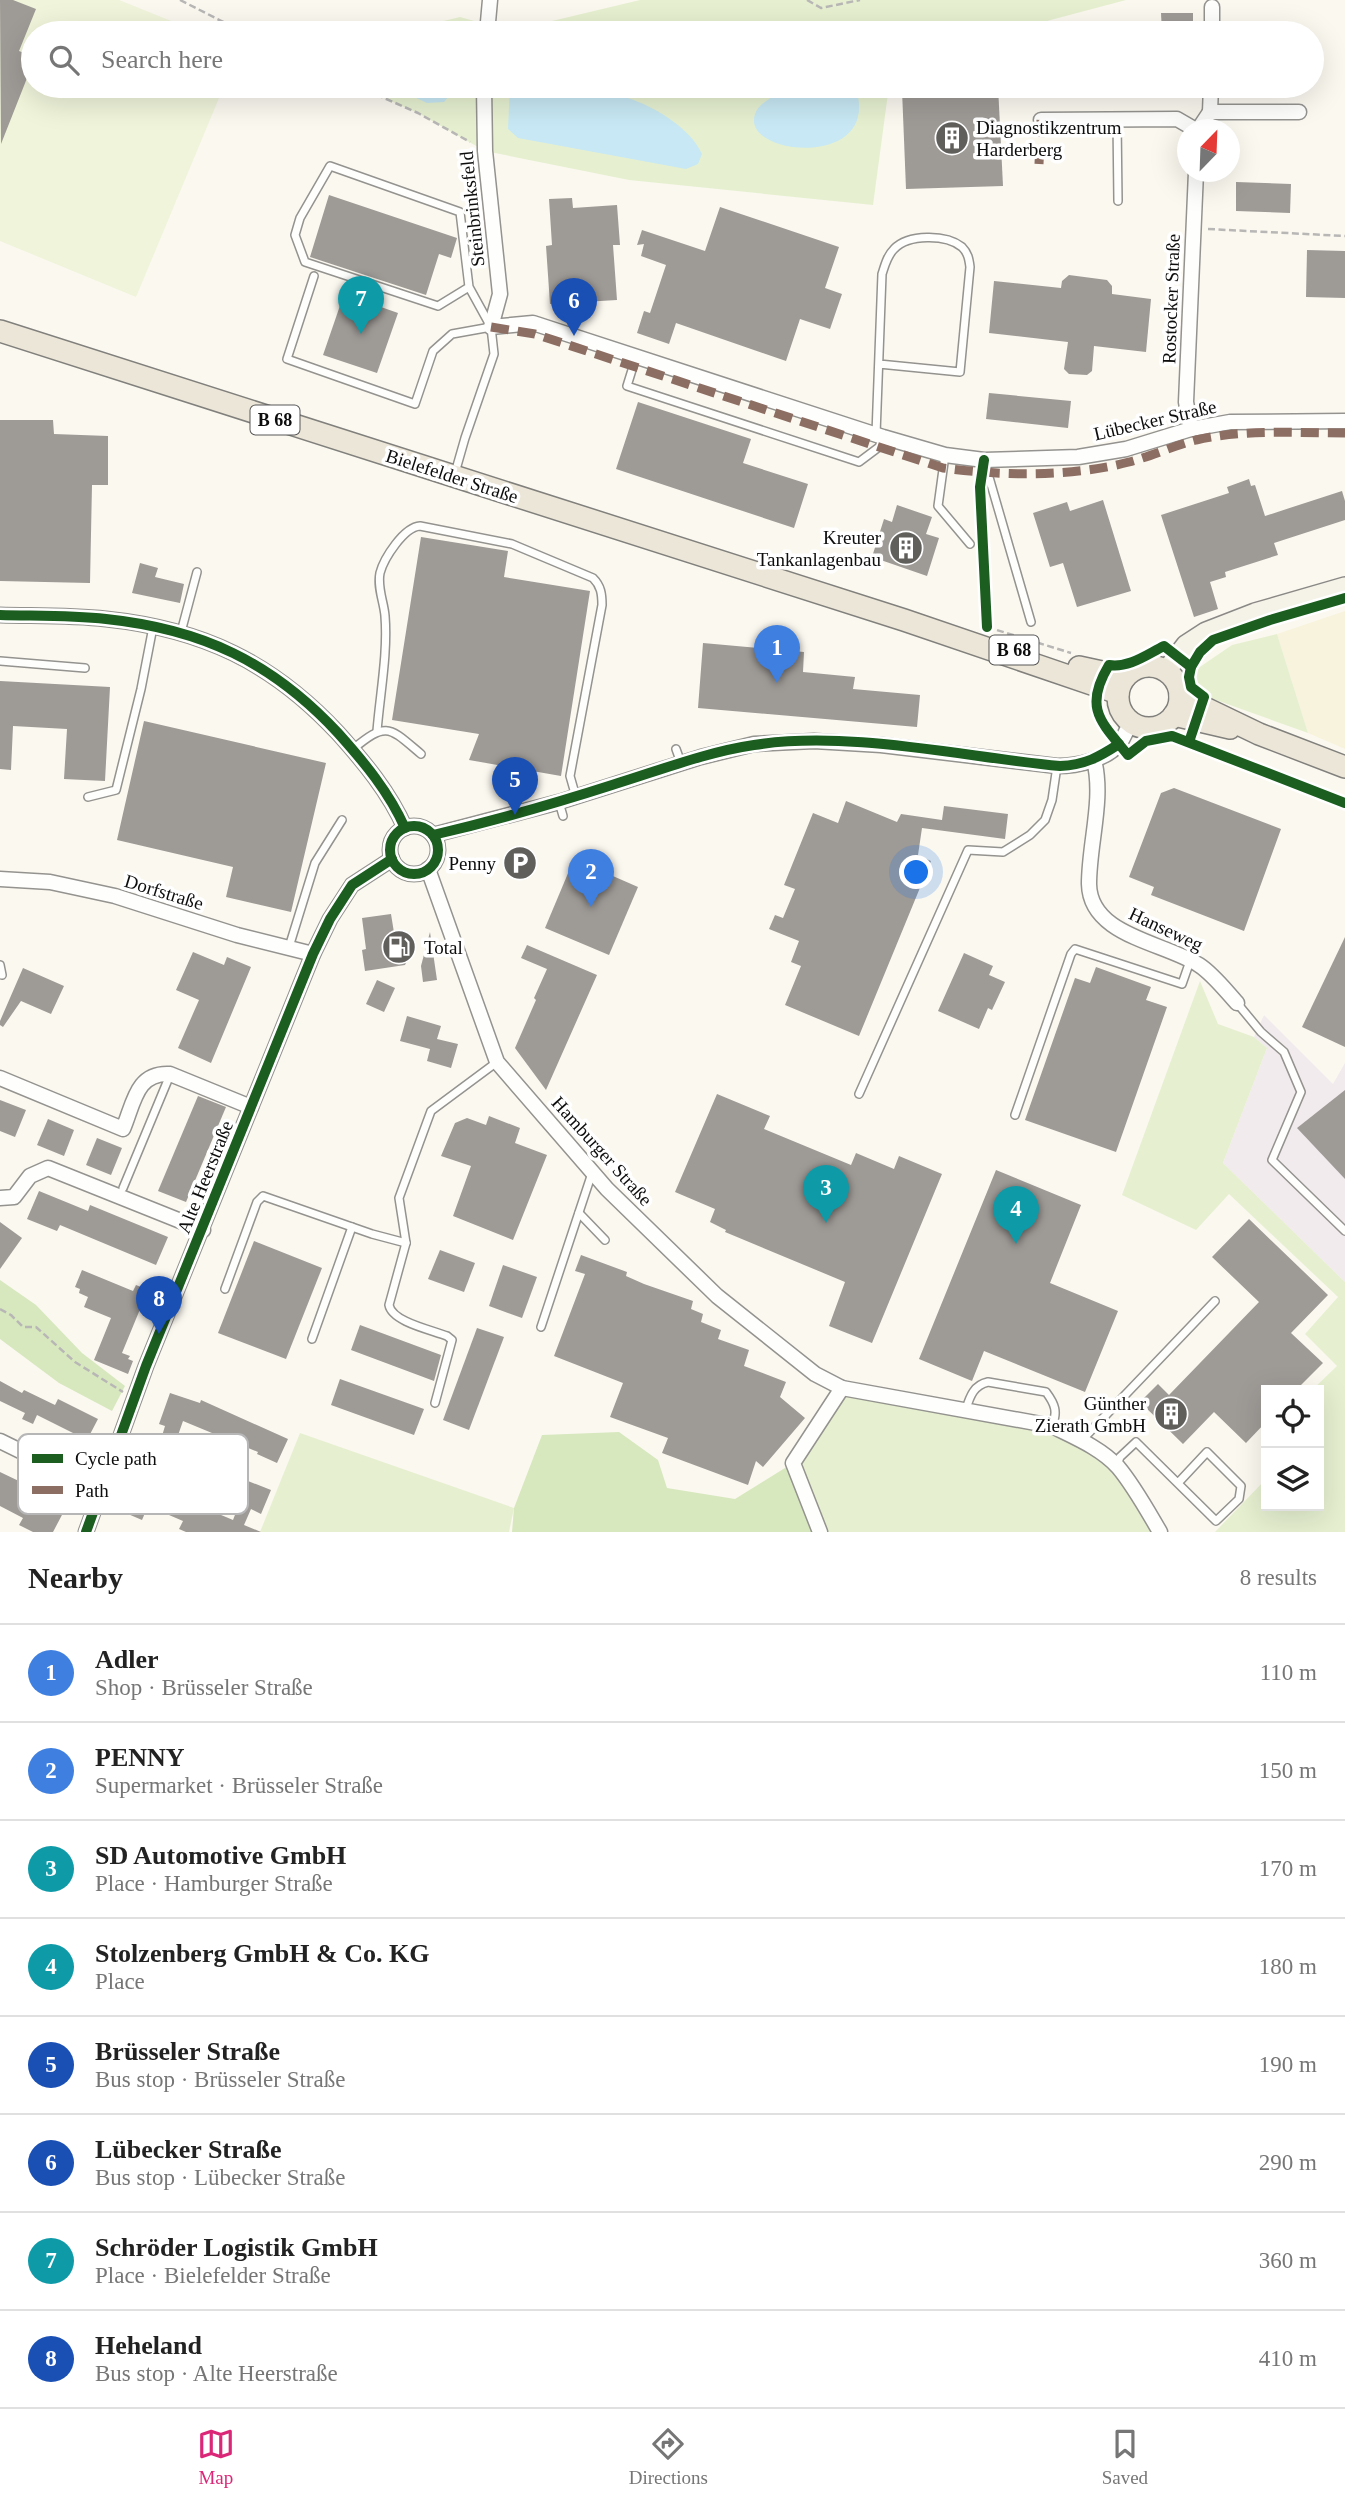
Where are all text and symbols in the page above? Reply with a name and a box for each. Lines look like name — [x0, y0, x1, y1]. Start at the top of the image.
search box — [21, 21, 1324, 98]
icon: search — [45, 41, 83, 79]
text: Search here — [101, 45, 223, 74]
place label: Diagnostikzentrum Harderberg — [976, 117, 1122, 160]
building icon: Diagnostikzentrum Harderberg — [933, 119, 971, 157]
north arrow — [1177, 119, 1240, 182]
street label: Steinbrinksfeld — [455, 150, 489, 268]
street label: Rostocker Straße — [1158, 234, 1184, 364]
pin: 7 — [338, 276, 384, 334]
pin: 6 — [551, 278, 597, 336]
street label: Lübecker Straße — [1092, 396, 1218, 444]
road number: B 68 — [250, 406, 300, 434]
street label: Bielefelder Straße — [383, 445, 521, 507]
place label: Kreuter Tankanlagenbau — [757, 527, 882, 570]
building icon: Kreuter Tankanlagenbau — [887, 529, 925, 567]
pin: 1 — [754, 625, 800, 683]
road number: B 68 — [990, 636, 1038, 664]
pin: 5 — [492, 757, 538, 815]
parking icon: Penny — [501, 844, 539, 882]
pin: 2 — [568, 849, 614, 907]
place label: Penny — [449, 853, 497, 874]
your location — [899, 855, 933, 889]
street label: Dorfstraße — [122, 870, 206, 914]
street label: Hanseweg — [1126, 903, 1207, 955]
fuel station icon: Total — [380, 928, 418, 966]
place label: Total — [424, 937, 463, 958]
street label: Hamburger Straße — [548, 1092, 656, 1210]
street label: Alte Heerstraße — [173, 1118, 237, 1236]
pin: 3 — [803, 1165, 849, 1223]
pin: 4 — [993, 1186, 1039, 1244]
pin: 8 — [136, 1276, 182, 1334]
map controls — [1261, 1385, 1324, 1511]
button: locate — [1261, 1385, 1324, 1448]
place label: Günther Zierath GmbH — [1035, 1393, 1147, 1436]
building icon: Günther Zierath GmbH — [1152, 1395, 1190, 1433]
legend — [18, 1434, 248, 1514]
text: Cycle path — [75, 1448, 157, 1469]
button: layers — [1261, 1448, 1324, 1511]
text: Path — [75, 1480, 109, 1501]
text: Nearby — [28, 1561, 123, 1594]
text: 8 results — [1240, 1565, 1317, 1590]
text: Adler — [95, 1645, 159, 1674]
text: 1 — [45, 1660, 57, 1685]
text: 110 m — [1260, 1660, 1317, 1685]
text: Shop · Brüsseler Straße — [95, 1675, 313, 1700]
text: PENNY — [95, 1743, 185, 1772]
text: 2 — [45, 1758, 57, 1783]
text: 150 m — [1259, 1758, 1317, 1783]
text: Supermarket · Brüsseler Straße — [95, 1773, 383, 1798]
text: SD Automotive GmbH — [95, 1841, 346, 1870]
text: 3 — [45, 1856, 57, 1881]
text: 170 m — [1259, 1856, 1317, 1881]
text: Place · Hamburger Straße — [95, 1871, 333, 1896]
text: Stolzenberg GmbH & Co. KG — [95, 1939, 429, 1968]
text: 4 — [45, 1954, 57, 1979]
text: 180 m — [1259, 1954, 1317, 1979]
text: Place — [95, 1969, 145, 1994]
text: Brüsseler Straße — [95, 2037, 280, 2066]
text: 5 — [45, 2052, 57, 2077]
text: 190 m — [1259, 2052, 1317, 2077]
text: Bus stop · Brüsseler Straße — [95, 2067, 345, 2092]
text: Lübecker Straße — [95, 2135, 282, 2164]
text: 6 — [45, 2150, 57, 2175]
text: 290 m — [1259, 2150, 1317, 2175]
text: Bus stop · Lübecker Straße — [95, 2165, 345, 2190]
text: Schröder Logistik GmbH — [95, 2233, 378, 2262]
text: 7 — [45, 2248, 57, 2273]
text: 360 m — [1259, 2248, 1317, 2273]
text: Place · Bielefelder Straße — [95, 2263, 331, 2288]
text: Heheland — [95, 2331, 202, 2360]
text: 8 — [45, 2346, 57, 2371]
text: 410 m — [1259, 2346, 1317, 2371]
text: Bus stop · Alte Heerstraße — [95, 2361, 338, 2386]
tab: Map — [197, 2425, 235, 2489]
tab: Directions — [629, 2425, 708, 2489]
tab: Saved — [1102, 2425, 1148, 2489]

